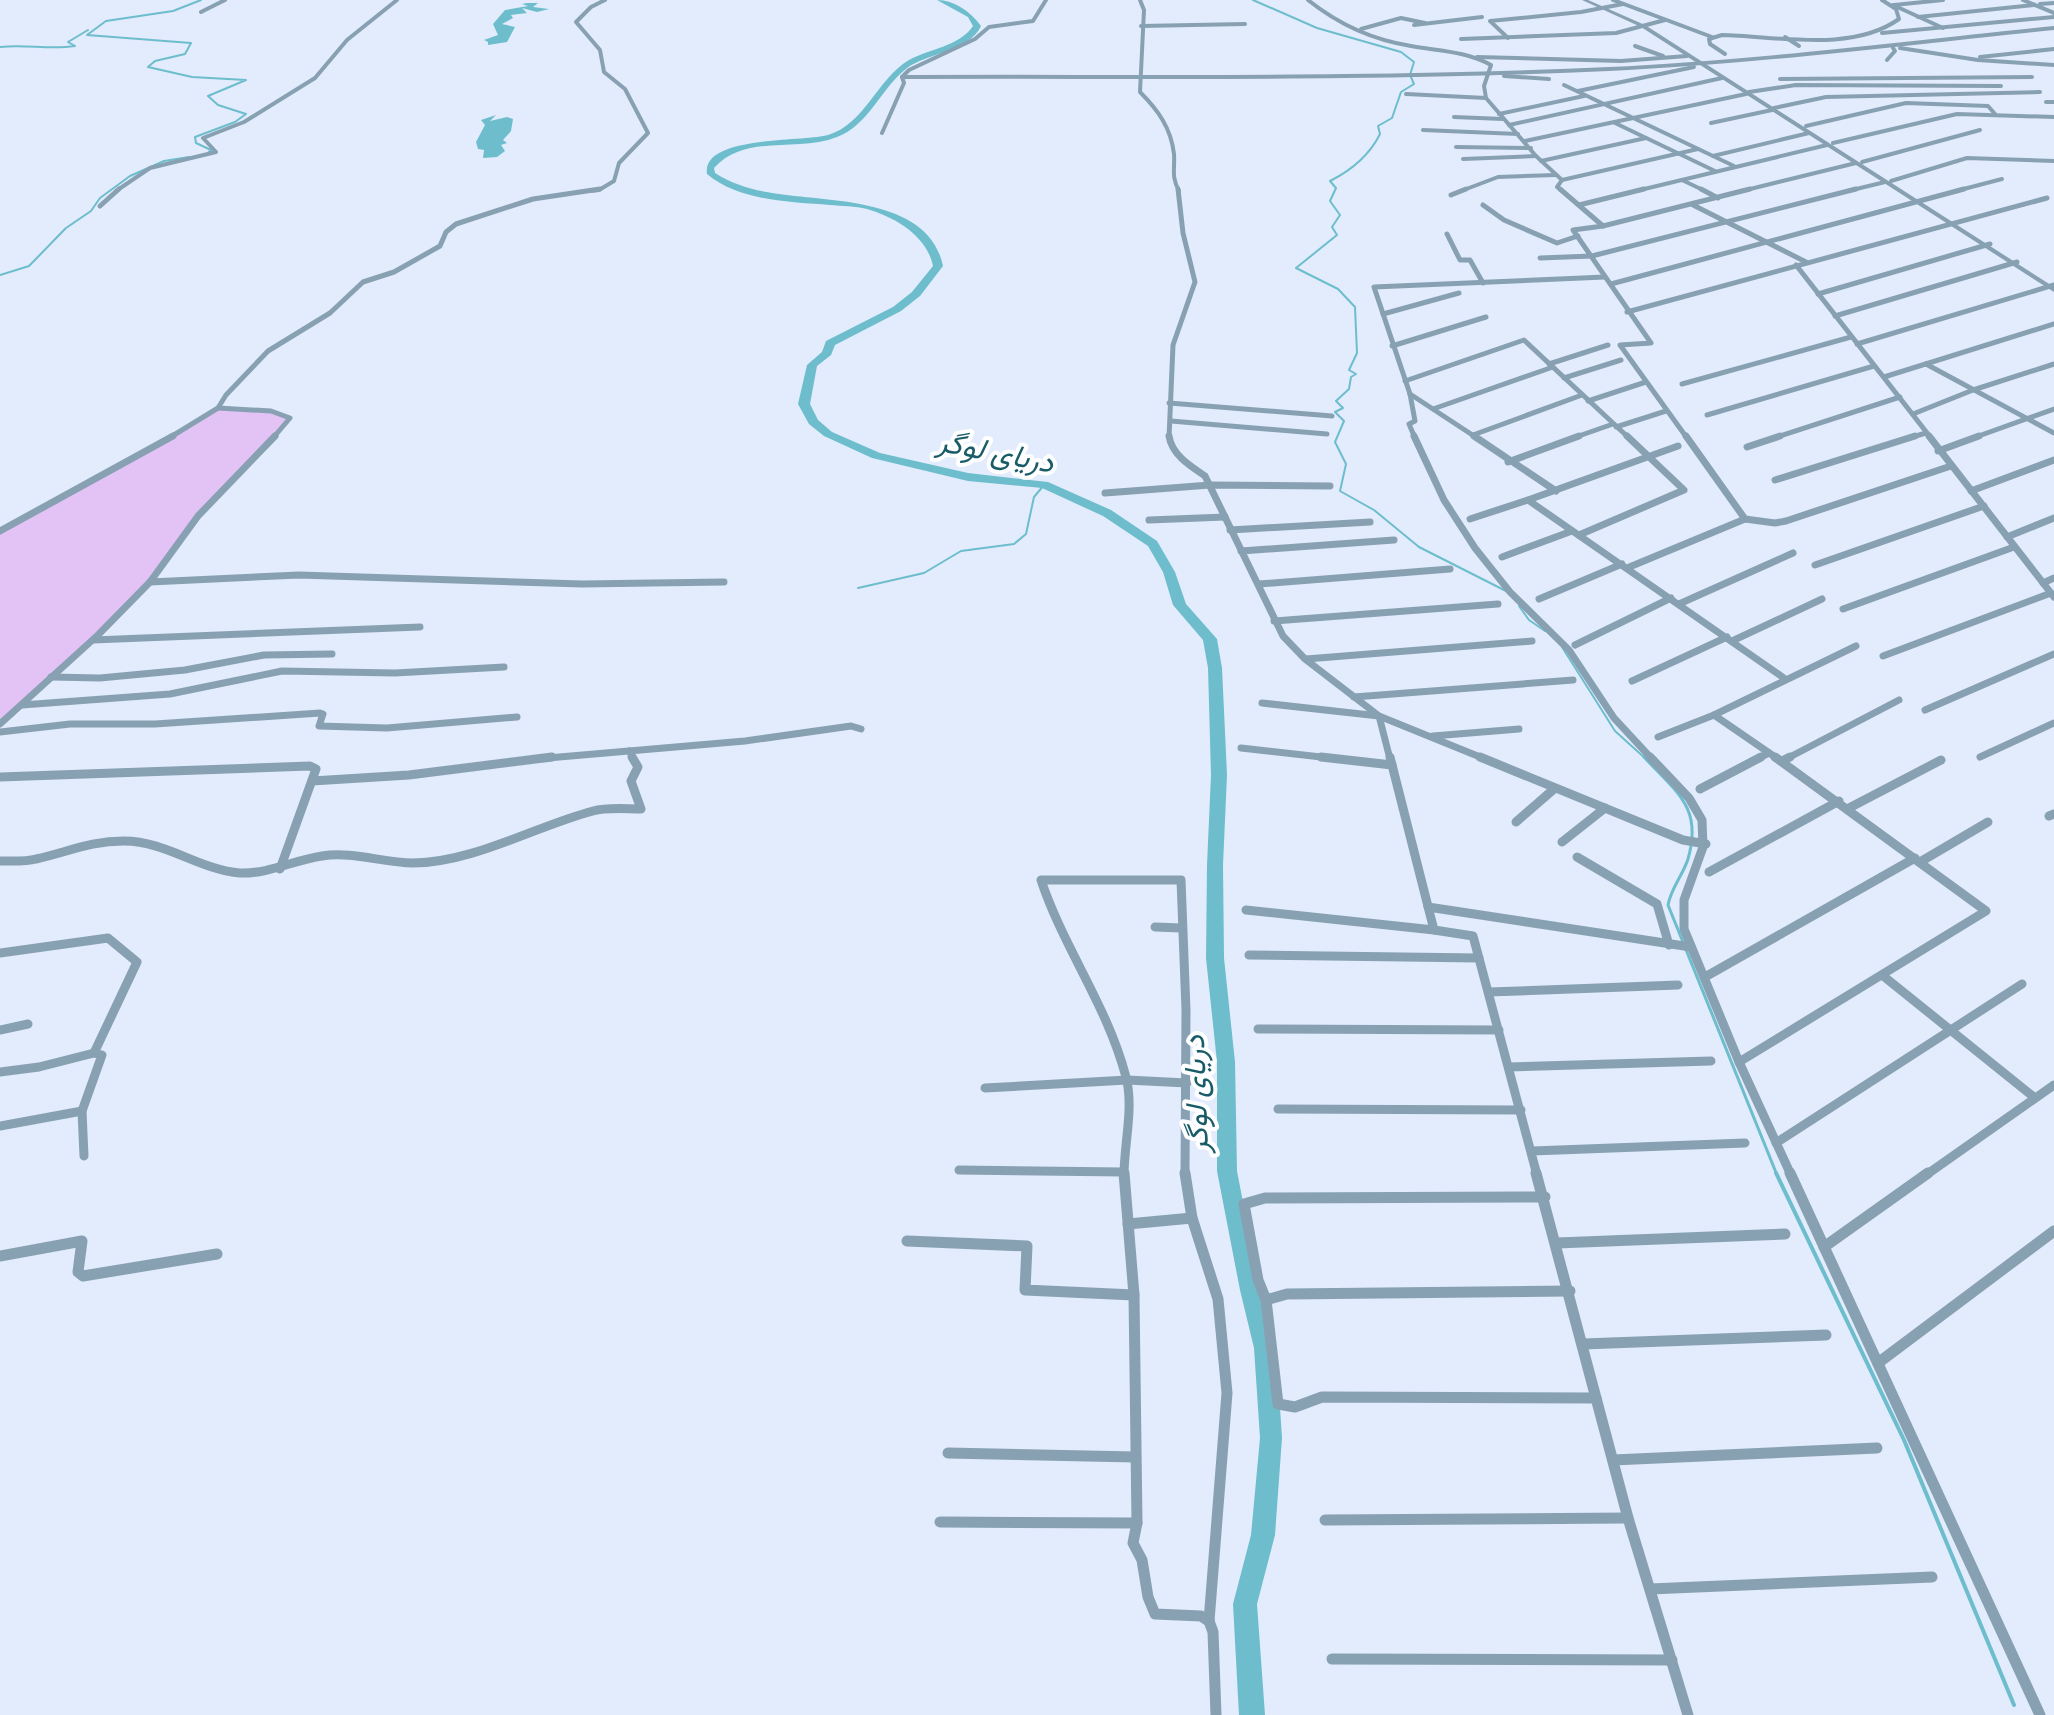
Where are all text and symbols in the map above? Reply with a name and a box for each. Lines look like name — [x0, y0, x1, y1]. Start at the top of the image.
water label: دریای لوگر — [933, 422, 1058, 481]
water label: دریای لوگر — [1175, 1034, 1216, 1155]

